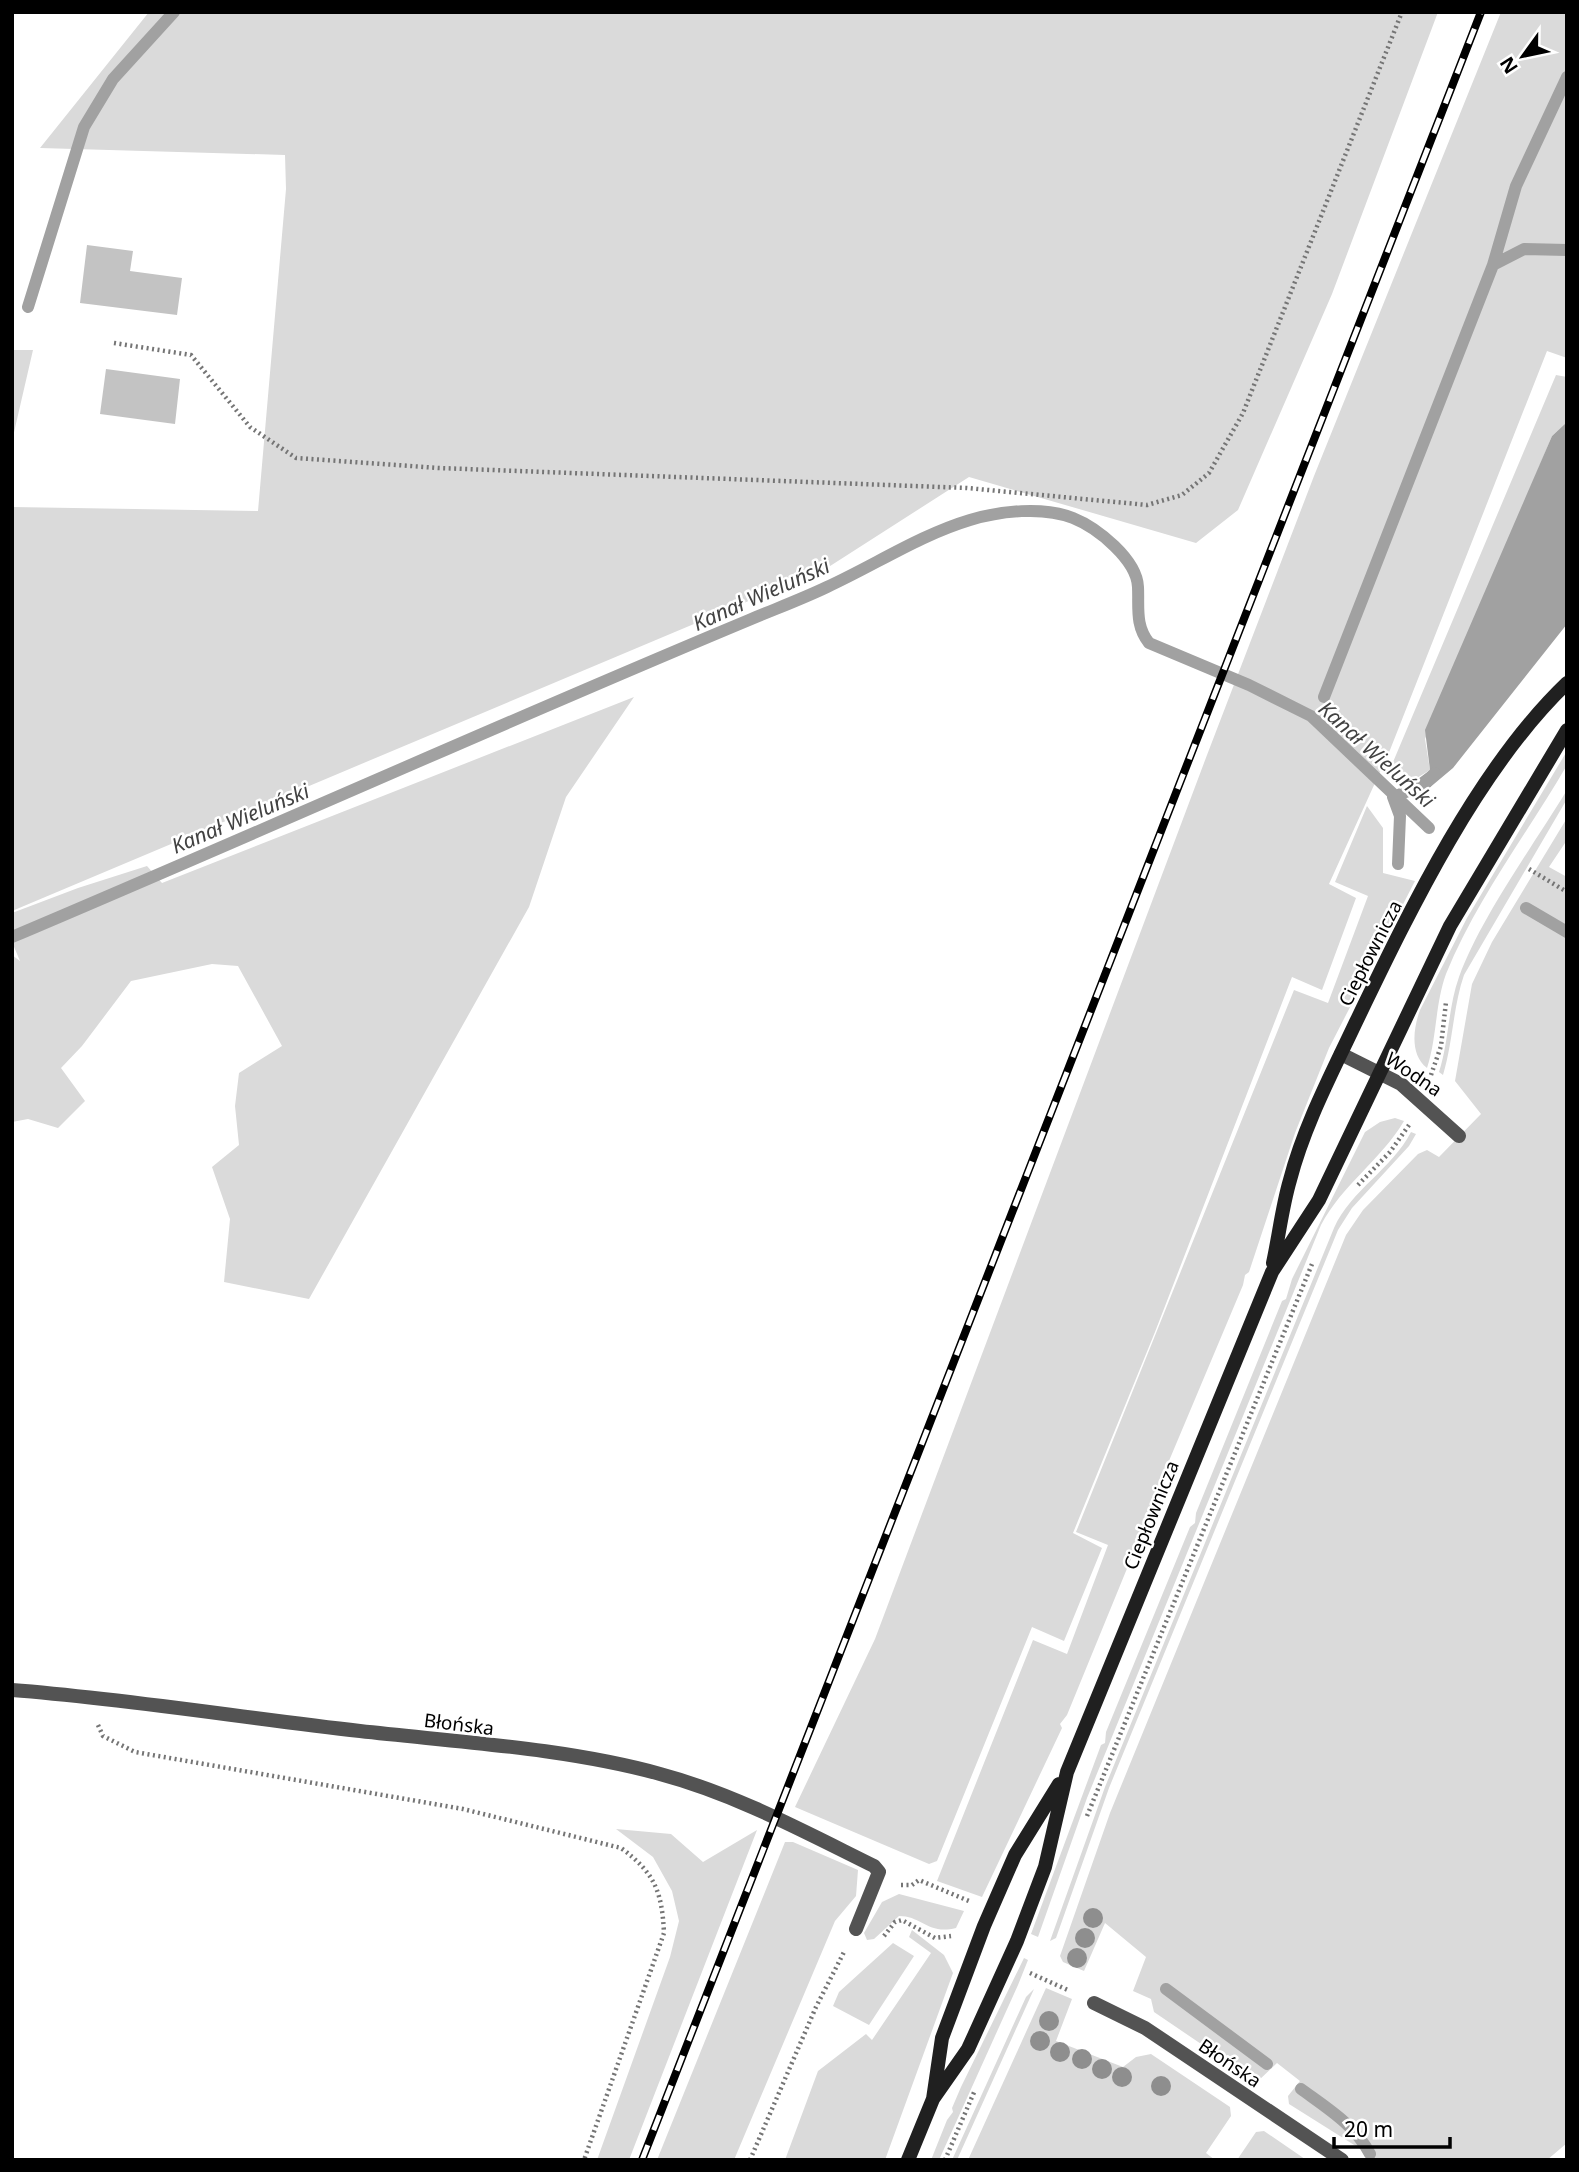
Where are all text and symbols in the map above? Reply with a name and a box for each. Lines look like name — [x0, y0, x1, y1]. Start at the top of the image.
north arrow — [1488, 21, 1558, 91]
text: N — [1494, 52, 1524, 79]
water label: Kanał Wieluński — [688, 551, 834, 637]
water label: Kanał Wieluński — [1313, 694, 1441, 814]
water label: Kanał Wieluński — [167, 776, 314, 860]
street label: Ciepłownicza — [1332, 896, 1408, 1010]
street label: Wodna — [1381, 1046, 1447, 1102]
street label: Ciepłownicza — [1117, 1457, 1185, 1573]
street label: Błońska — [422, 1707, 496, 1741]
street label: Błońska — [1194, 2033, 1266, 2093]
scale bar — [1334, 2106, 1450, 2150]
text: 20 m — [1344, 2115, 1393, 2143]

